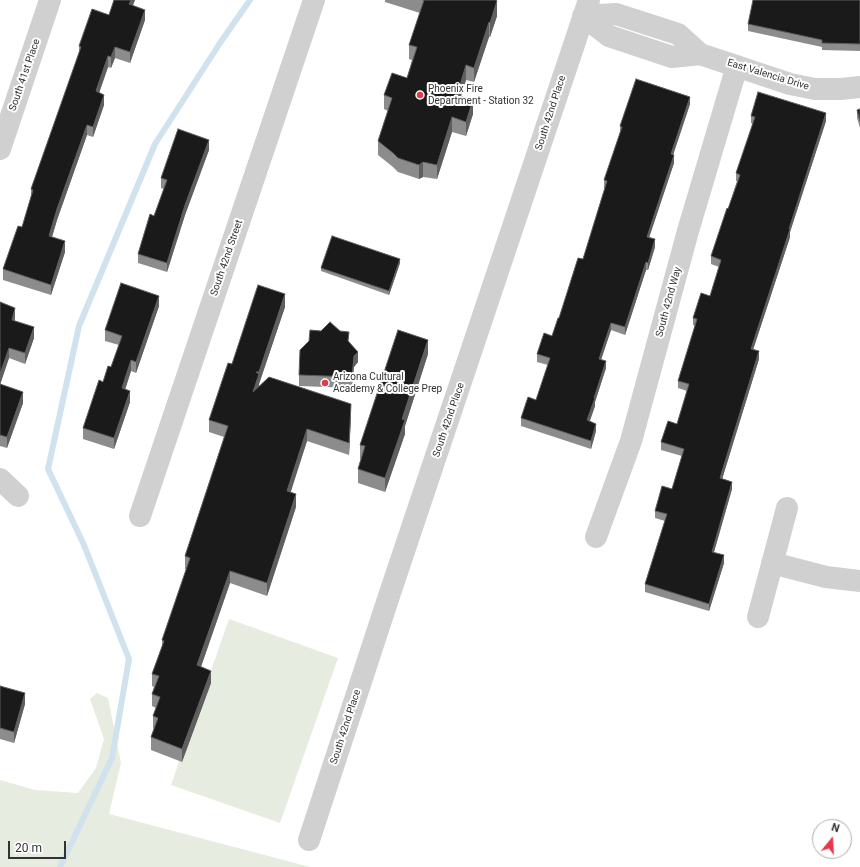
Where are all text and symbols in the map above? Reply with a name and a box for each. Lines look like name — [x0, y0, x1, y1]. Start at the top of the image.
street label: South 41st Place — [7, 37, 43, 113]
street label: East Valencia Drive — [726, 57, 810, 93]
street label: South 42nd Place — [533, 74, 569, 152]
place label: Phoenix Fire Department - Station 32 — [428, 83, 534, 106]
marker: Phoenix Fire Department - Station 32 — [415, 90, 425, 100]
street label: South 42nd Street — [208, 218, 246, 298]
street label: South 42nd Way — [654, 266, 684, 338]
place label: Arizona Cultural Academy & College Prep — [333, 371, 442, 394]
marker: Arizona Cultural Academy & College Prep — [320, 378, 330, 388]
street label: South 42nd Place — [431, 381, 467, 459]
street label: South 42nd Place — [328, 688, 364, 766]
north arrow — [812, 819, 852, 859]
text: N — [830, 821, 841, 835]
scale bar — [10, 833, 68, 859]
text: 20 m — [15, 841, 42, 855]

